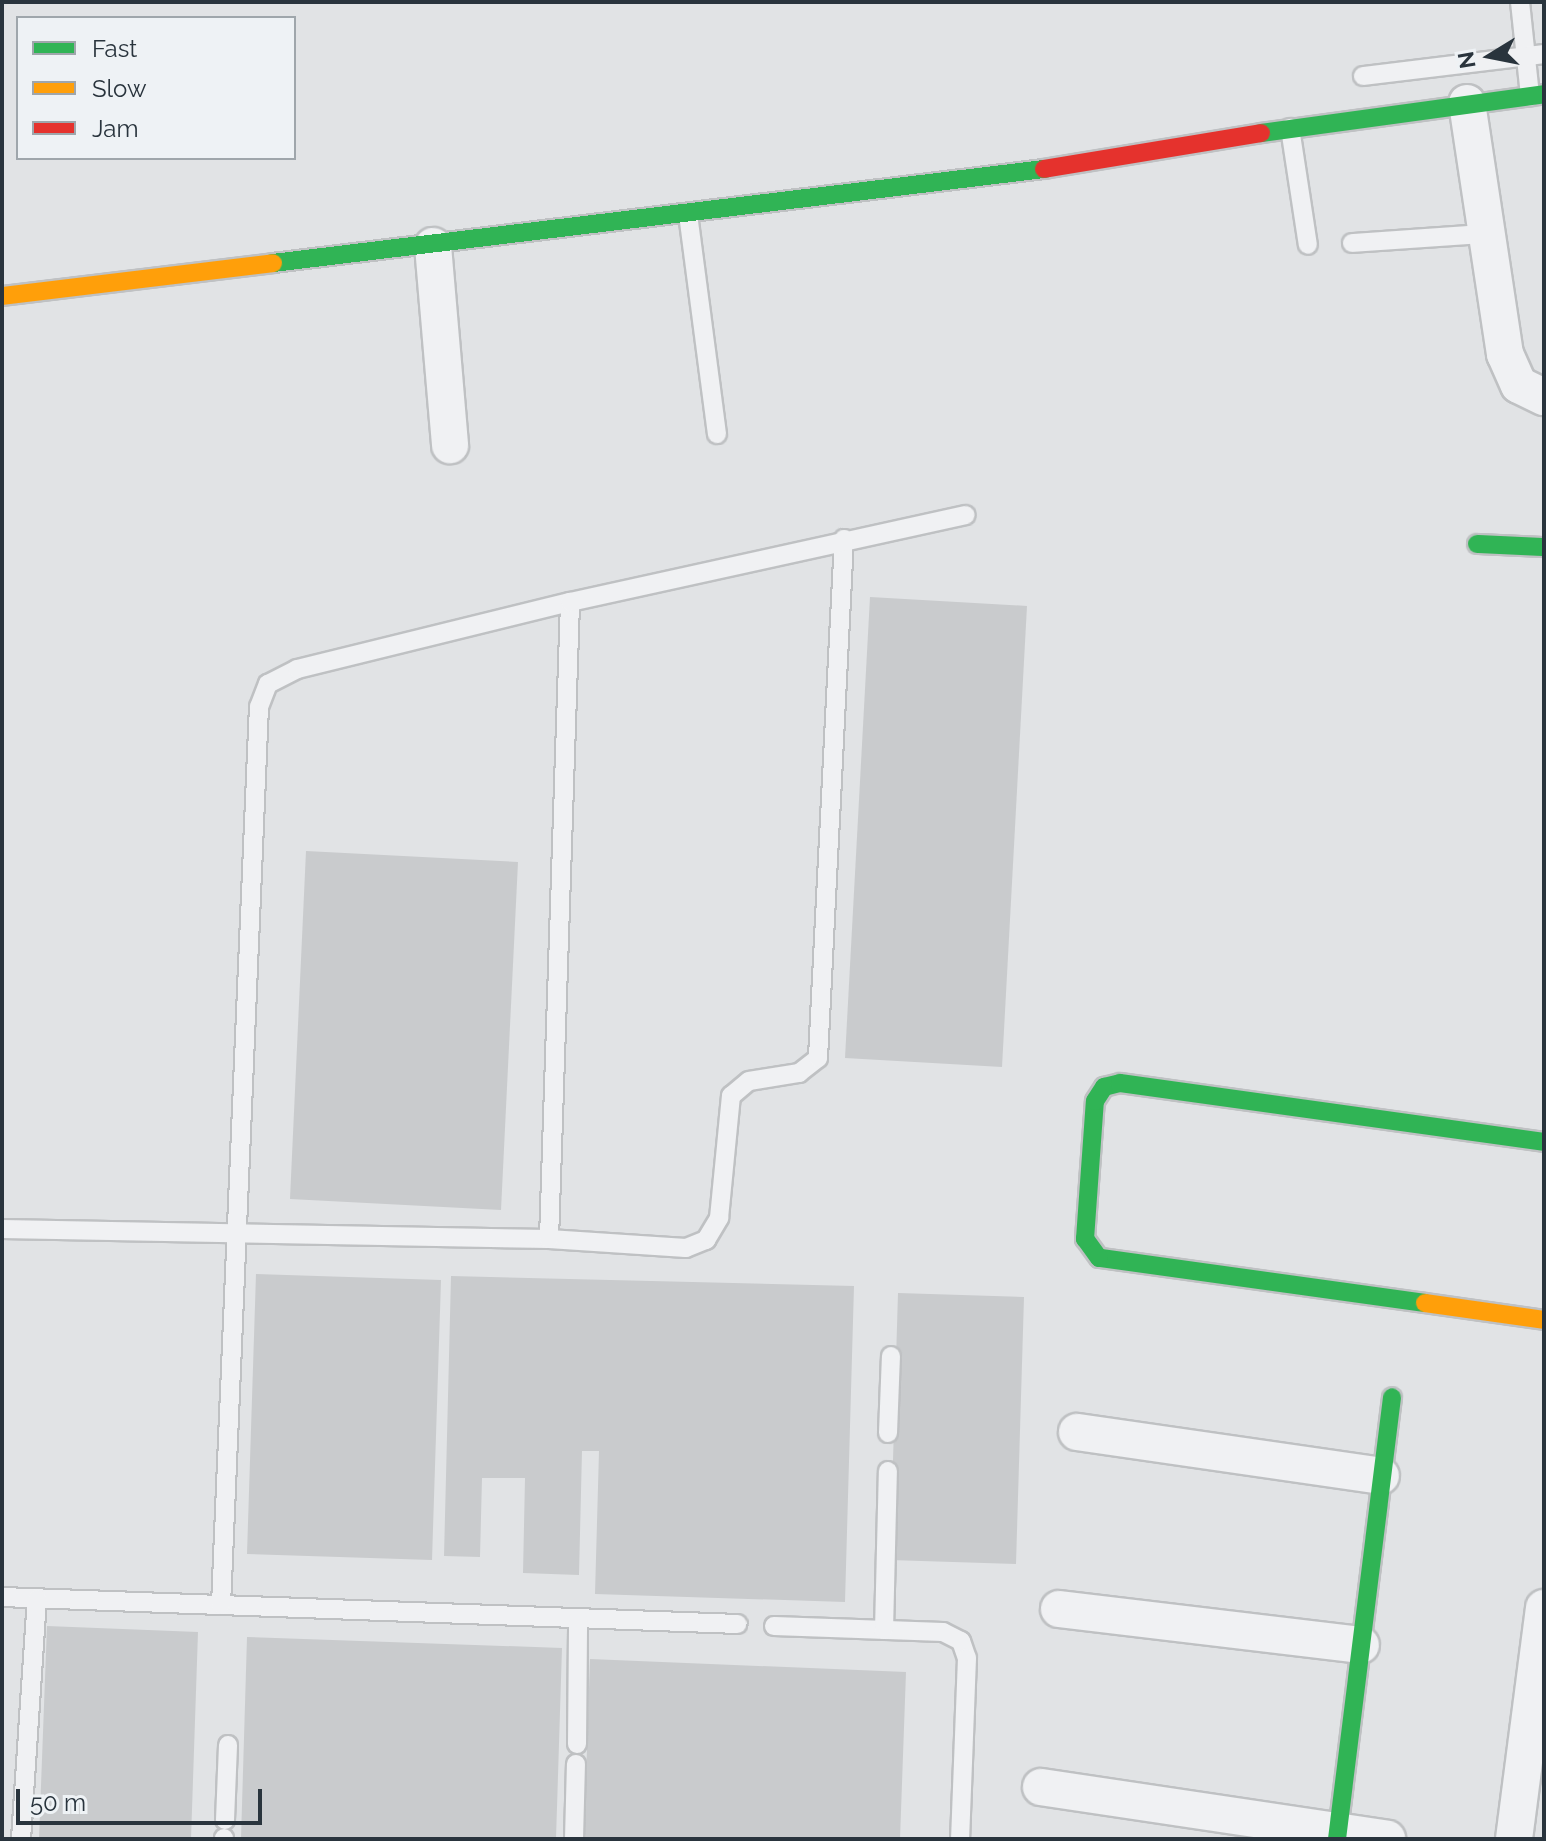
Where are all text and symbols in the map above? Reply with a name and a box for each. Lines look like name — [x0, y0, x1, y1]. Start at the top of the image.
legend — [16, 16, 296, 160]
north arrow — [1450, 16, 1530, 96]
text: Fast — [92, 34, 137, 63]
text: N — [1452, 50, 1481, 71]
text: Slow — [92, 74, 146, 103]
text: Jam — [92, 114, 138, 143]
scale bar — [20, 1773, 266, 1823]
text: 50 m — [30, 1788, 86, 1817]

